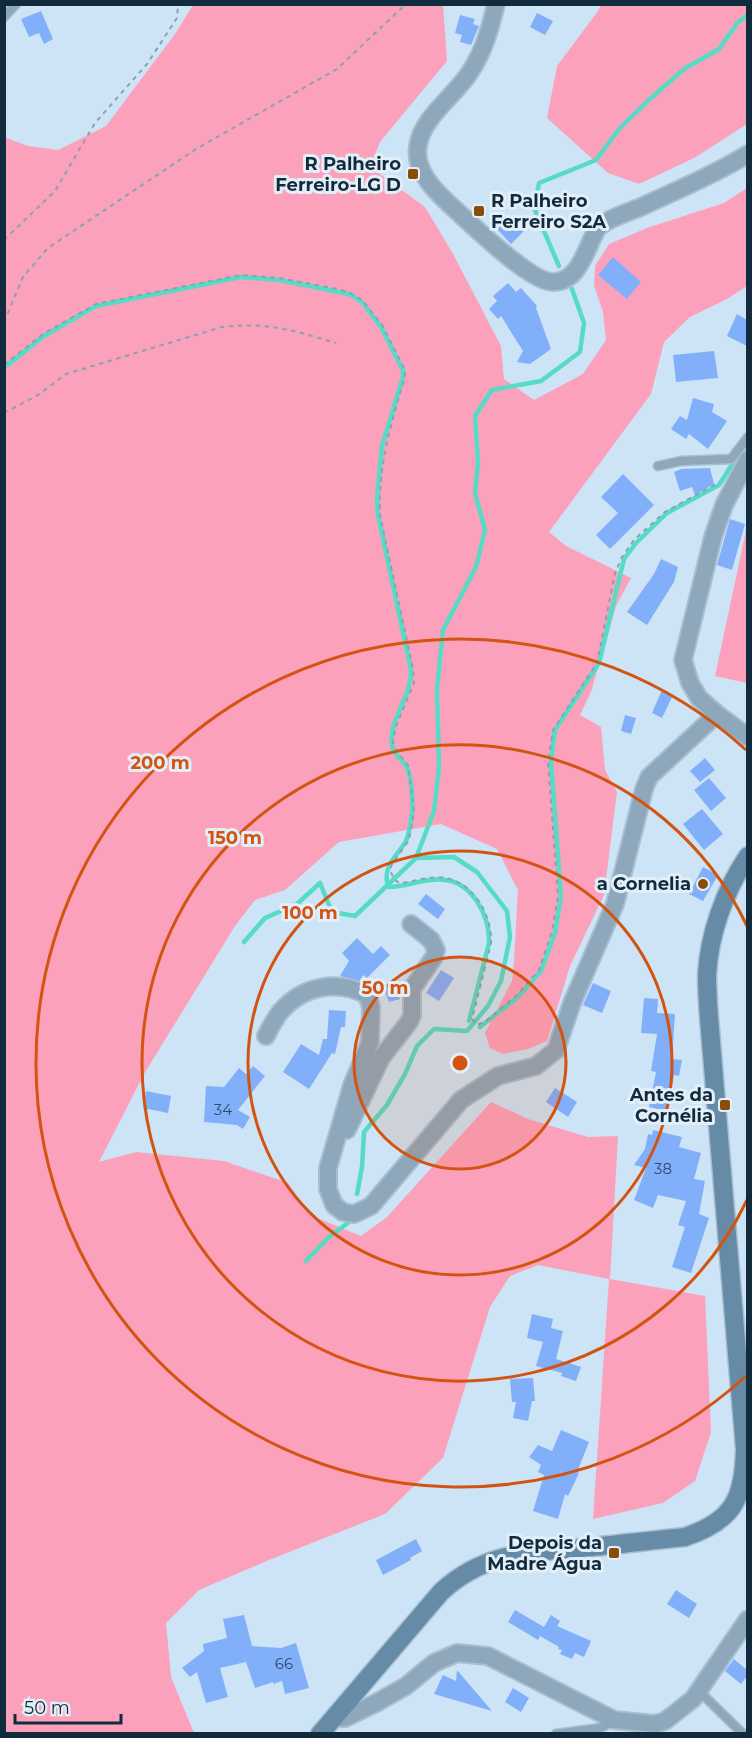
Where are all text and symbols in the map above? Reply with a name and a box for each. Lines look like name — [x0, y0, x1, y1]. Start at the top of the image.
place label: R Palheiro Ferreiro-LG D — [275, 153, 401, 196]
marker: R Palheiro Ferreiro-LG D — [406, 167, 420, 181]
place label: R Palheiro Ferreiro S2A — [491, 190, 606, 233]
marker: R Palheiro Ferreiro S2A — [472, 204, 486, 218]
text: 200 m — [130, 752, 190, 774]
text: 150 m — [208, 827, 262, 849]
place label: a Cornelia — [597, 873, 691, 895]
marker: a Cornelia — [696, 877, 710, 891]
text: 100 m — [282, 902, 338, 924]
text: 50 m — [362, 977, 408, 999]
centre of rings — [450, 1053, 470, 1073]
place label: Antes da Cornélia — [629, 1084, 713, 1127]
marker: Antes da Cornélia — [718, 1098, 732, 1112]
house number: 34 — [214, 1100, 232, 1119]
house number: 38 — [654, 1159, 672, 1178]
place label: Depois da Madre Água — [487, 1532, 602, 1575]
marker: Depois da Madre Água — [607, 1546, 621, 1560]
house number: 66 — [275, 1654, 293, 1673]
scale bar — [15, 1687, 122, 1725]
text: 50 m — [24, 1697, 70, 1719]

